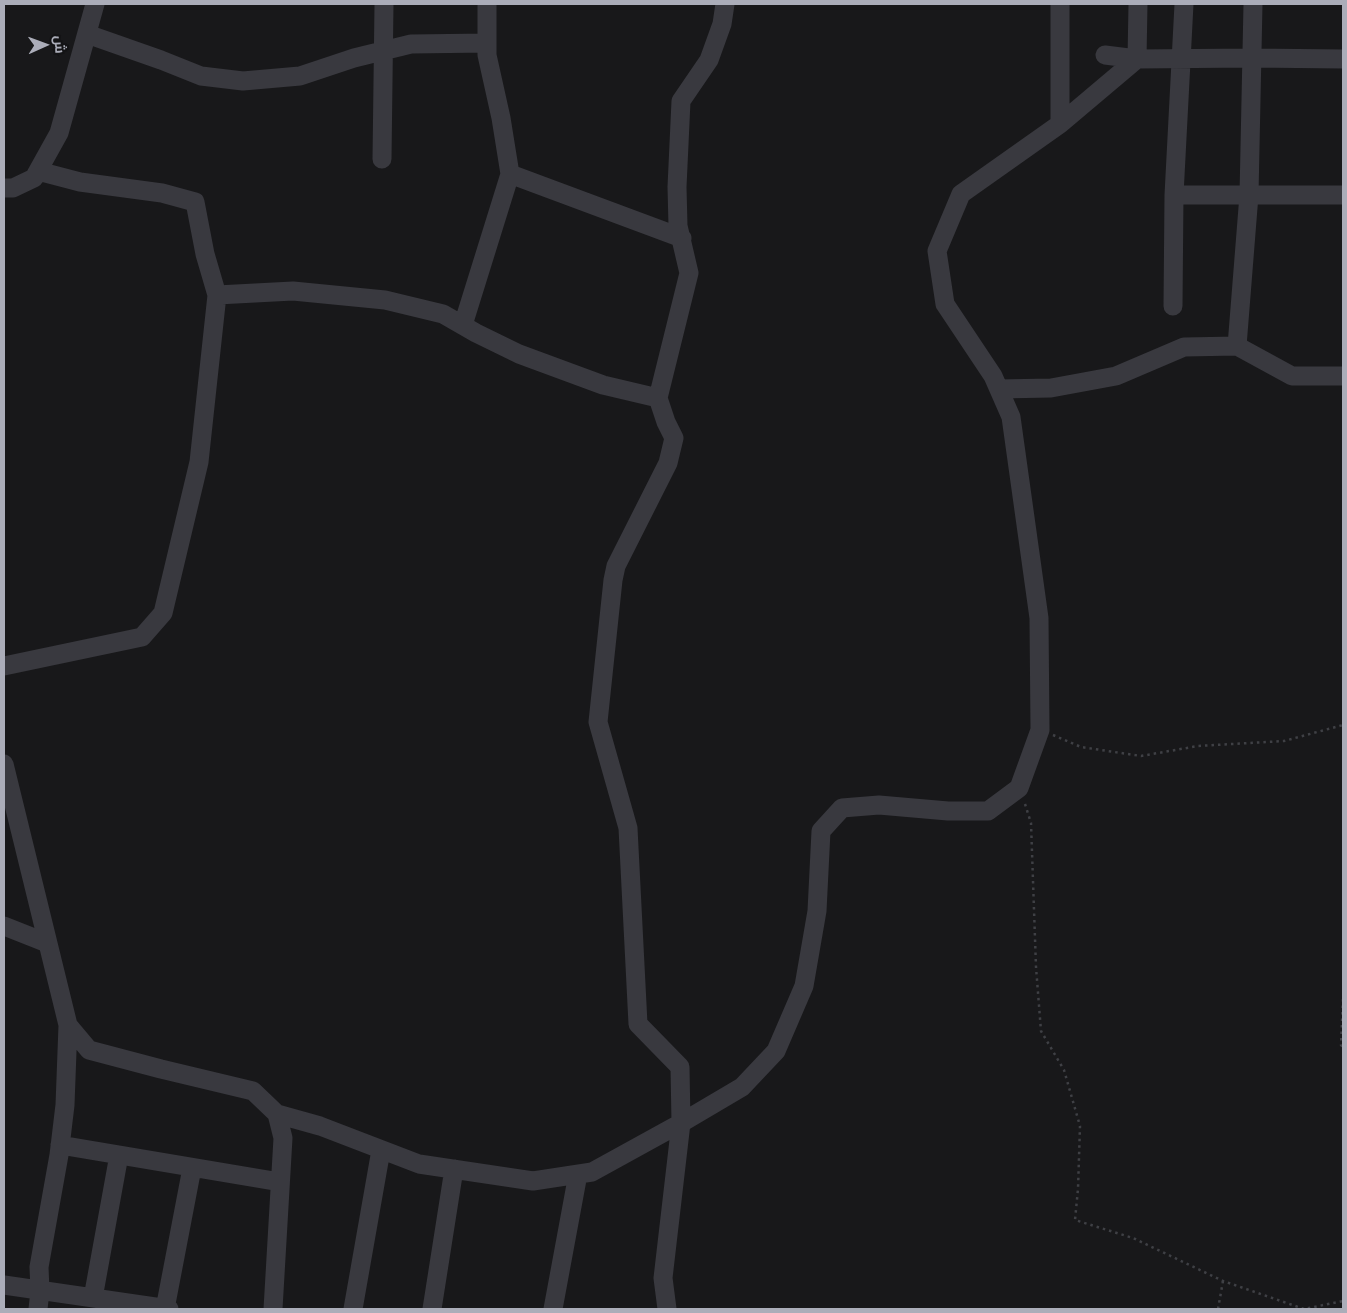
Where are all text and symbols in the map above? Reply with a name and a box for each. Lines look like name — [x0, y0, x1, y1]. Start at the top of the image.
north arrow — [20, 20, 70, 70]
text: ش — [51, 35, 70, 54]

